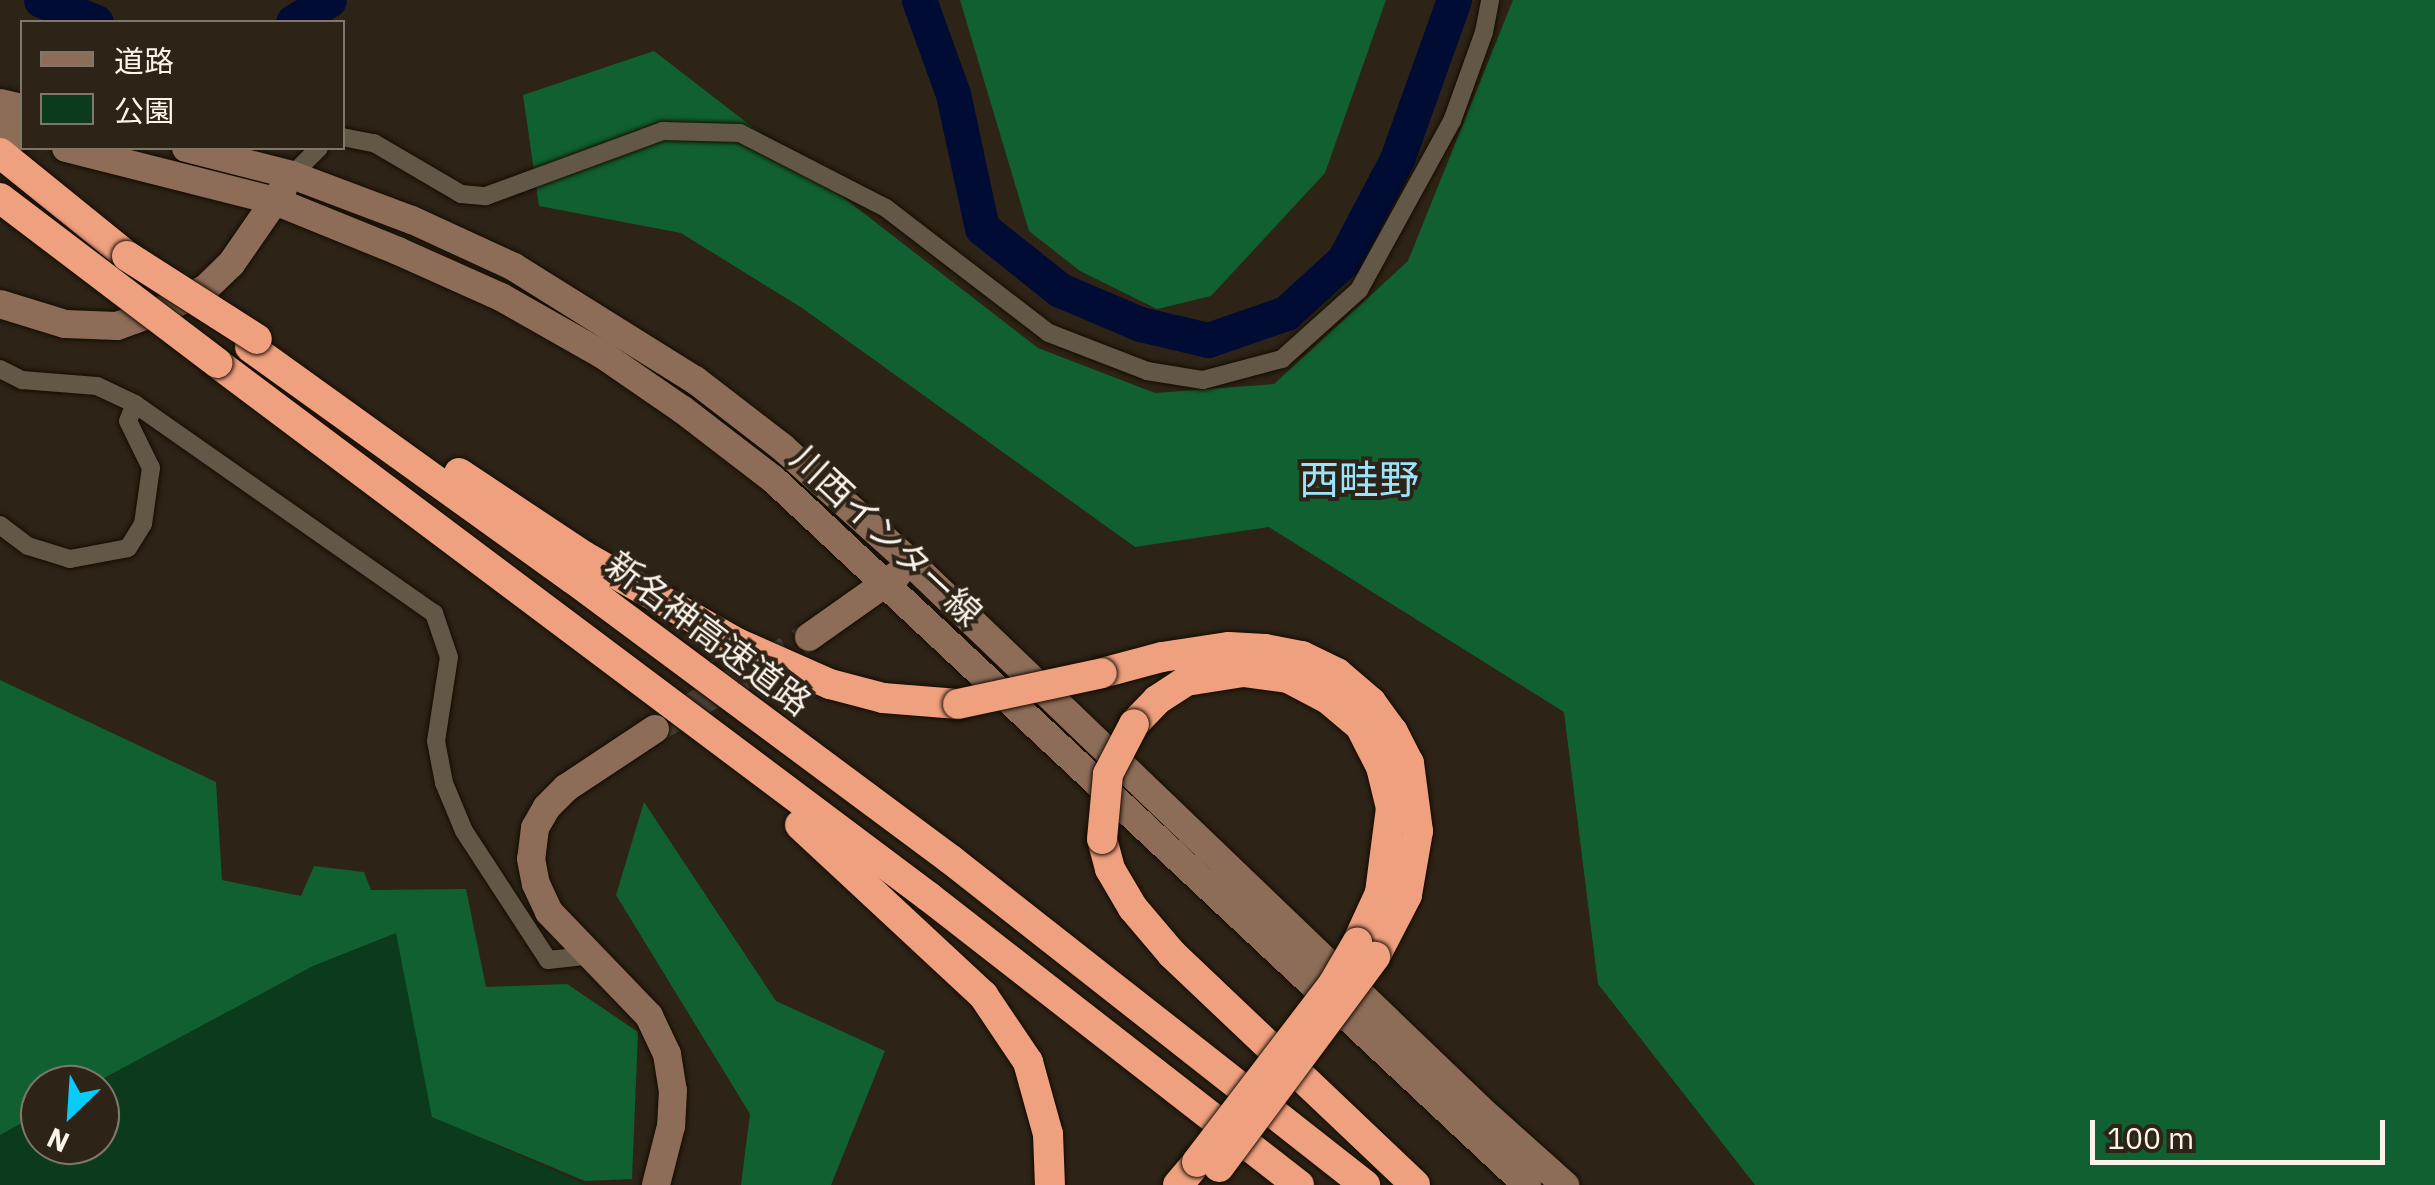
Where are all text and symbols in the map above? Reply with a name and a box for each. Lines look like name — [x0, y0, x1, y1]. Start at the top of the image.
legend — [20, 20, 345, 150]
text: 道路 — [114, 41, 174, 80]
text: 公園 — [114, 91, 174, 130]
street label: 川西インター線 — [783, 436, 991, 634]
district label: 西畦野 — [1299, 455, 1419, 503]
street label: 新名神高速道路 — [599, 543, 819, 723]
north arrow — [20, 1065, 120, 1165]
scale bar — [2095, 1100, 2390, 1162]
text: 100 m — [2107, 1118, 2194, 1157]
text: N — [41, 1120, 75, 1162]

